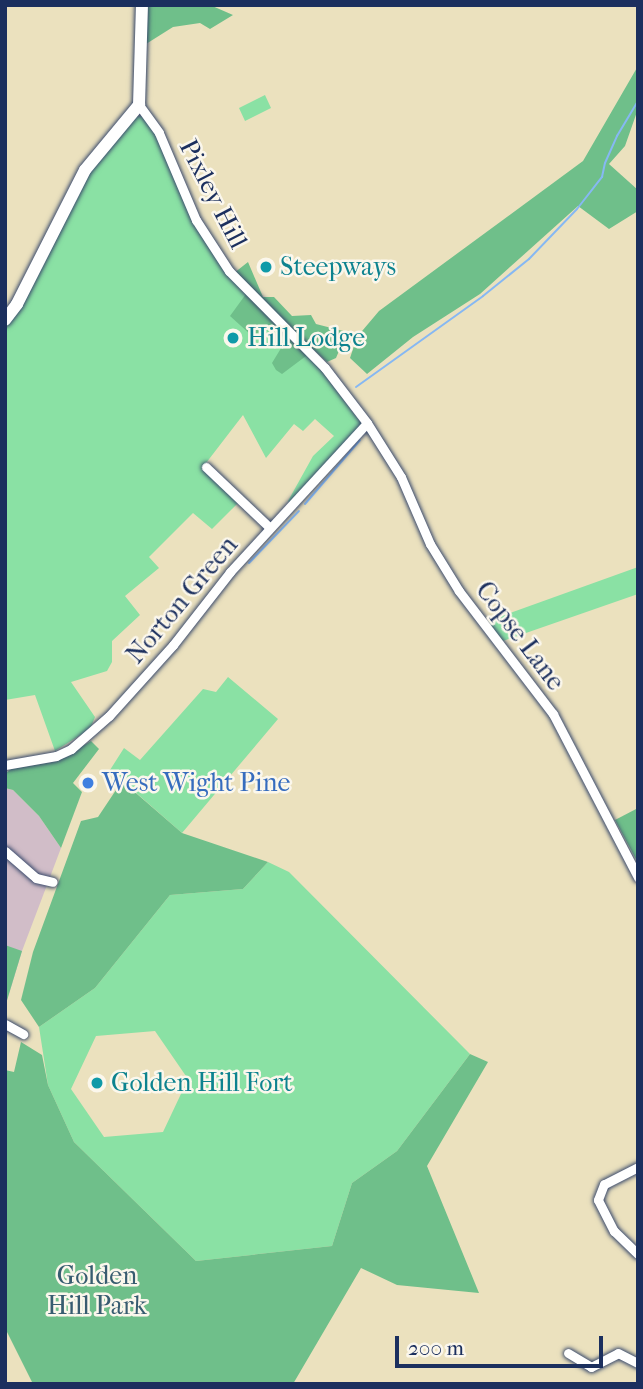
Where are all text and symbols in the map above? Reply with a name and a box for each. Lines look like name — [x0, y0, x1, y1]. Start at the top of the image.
street label: Pixley Hill — [172, 134, 254, 254]
place label: Steepways — [280, 251, 396, 283]
marker: Steepways — [258, 259, 274, 275]
place label: Hill Lodge — [247, 322, 365, 354]
marker: Hill Lodge — [225, 330, 241, 346]
street label: Norton Green — [120, 530, 244, 670]
street label: Copse Lane — [469, 575, 571, 697]
place label: West Wight Pine — [102, 767, 290, 799]
marker: West Wight Pine — [80, 775, 96, 791]
place label: Golden Hill Fort — [111, 1067, 293, 1099]
marker: Golden Hill Fort — [89, 1075, 105, 1091]
park label: Golden Hill Park — [47, 1260, 147, 1322]
scale bar — [398, 1322, 606, 1366]
text: 200 m — [408, 1336, 464, 1360]

